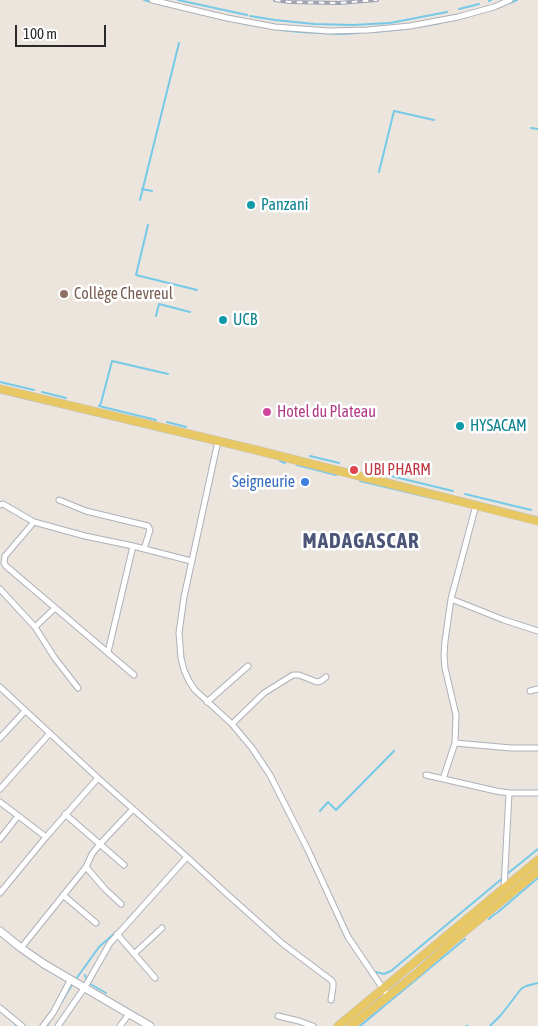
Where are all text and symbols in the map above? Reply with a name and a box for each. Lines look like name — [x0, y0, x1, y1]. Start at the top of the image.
scale bar — [18, 15, 109, 47]
text: 100 m — [23, 25, 57, 42]
place label: Panzani — [261, 195, 308, 215]
marker: Panzani — [245, 199, 257, 211]
place label: Collège Chevreul — [74, 284, 173, 304]
marker: Collège Chevreul — [58, 288, 70, 300]
place label: UCB — [233, 310, 257, 330]
marker: UCB — [217, 314, 229, 326]
place label: Hotel du Plateau — [277, 402, 376, 422]
marker: Hotel du Plateau — [261, 406, 273, 418]
place label: HYSACAM — [470, 416, 527, 436]
marker: HYSACAM — [454, 420, 466, 432]
place label: UBI PHARM — [364, 460, 431, 480]
marker: UBI PHARM — [348, 464, 360, 476]
place label: Seigneurie — [232, 472, 295, 492]
marker: Seigneurie — [299, 476, 311, 488]
district label: MADAGASCAR — [301, 528, 421, 554]

